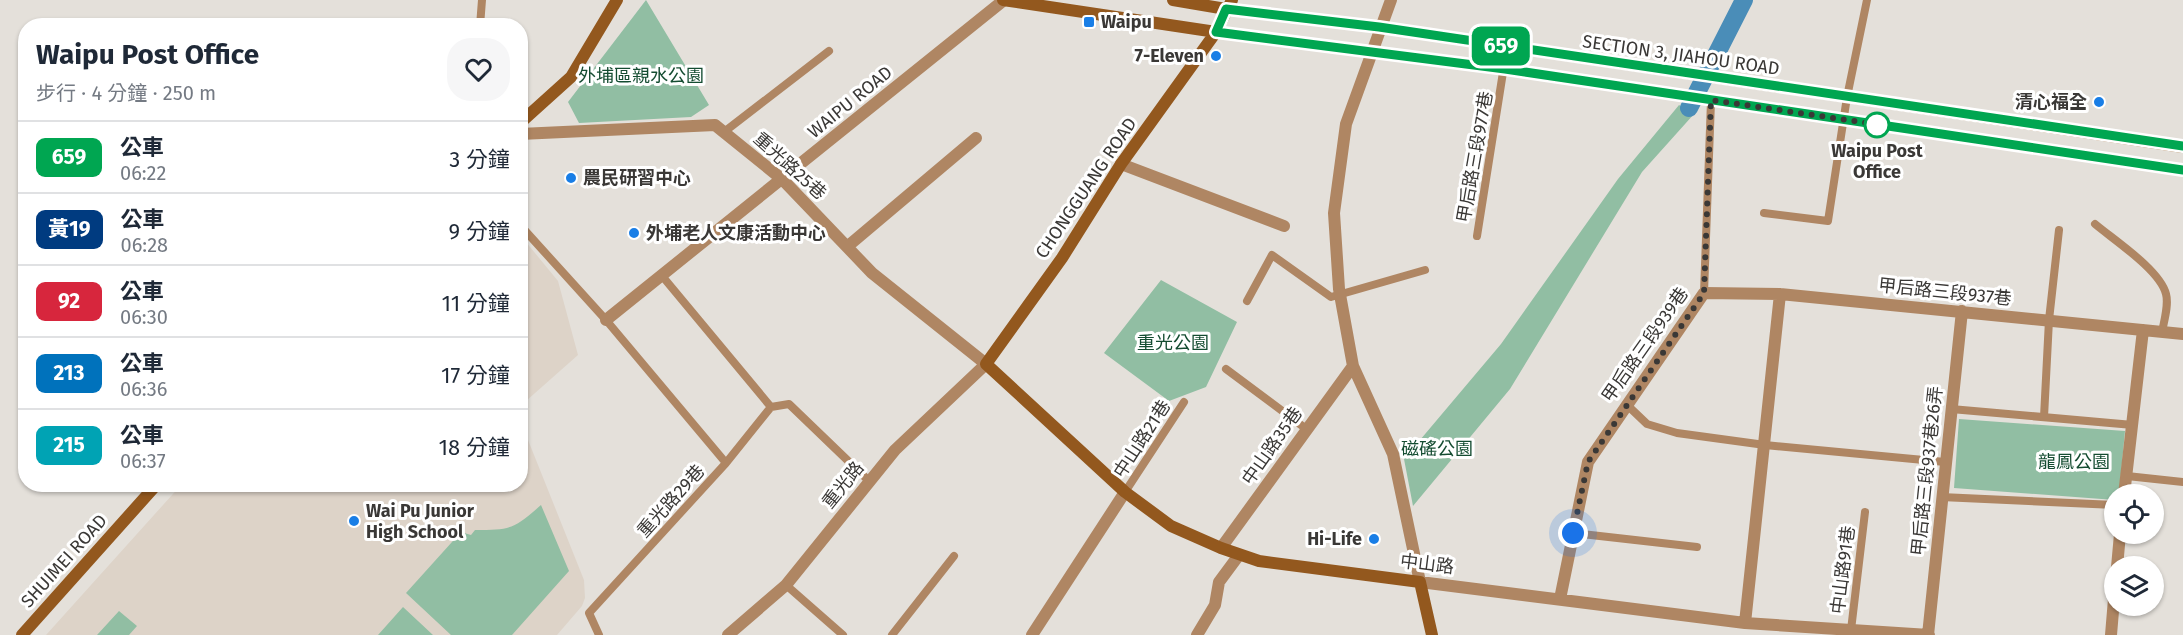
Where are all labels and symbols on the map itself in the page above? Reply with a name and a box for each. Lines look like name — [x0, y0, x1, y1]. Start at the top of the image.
place label: Waipu — [1101, 11, 1152, 33]
marker: Waipu — [1082, 15, 1096, 29]
line badge: 659 — [1466, 26, 1535, 66]
street label: SECTION 3, JIAHOU ROAD — [1581, 30, 1781, 80]
place label: 7-Eleven — [1134, 45, 1204, 67]
marker: 7-Eleven — [1209, 49, 1223, 63]
street label: WAIPU ROAD — [803, 61, 897, 143]
park label: 外埔區親水公園 — [578, 65, 704, 87]
street label: 甲后路三段977巷 — [1453, 90, 1497, 224]
place label: 清心福全 — [2015, 91, 2087, 113]
marker: 清心福全 — [2092, 95, 2106, 109]
marker: Waipu Post Office — [1864, 112, 1890, 138]
street label: CHONGGUANG ROAD — [1031, 113, 1141, 263]
street label: 重光路25巷 — [749, 128, 831, 204]
place label: Waipu Post Office — [1831, 140, 1924, 183]
place label: 農民研習中心 — [583, 167, 691, 189]
marker: 農民研習中心 — [564, 171, 578, 185]
place label: 外埔老人文康活動中心 — [646, 222, 826, 244]
marker: 外埔老人文康活動中心 — [627, 226, 641, 240]
street label: 甲后路三段937巷 — [1877, 274, 2013, 310]
street label: 甲后路三段939巷 — [1597, 283, 1693, 407]
park label: 重光公園 — [1137, 332, 1209, 354]
street label: 甲后路三段937巷26弄 — [1907, 385, 1947, 557]
street label: 中山路21巷 — [1109, 396, 1175, 482]
street label: 中山路35巷 — [1237, 403, 1307, 489]
park label: 磁磘公園 — [1401, 438, 1473, 460]
park label: 龍鳳公園 — [2038, 451, 2110, 473]
street label: 重光路 — [817, 457, 869, 513]
street label: 重光路29巷 — [633, 460, 709, 542]
place label: Wai Pu Junior High School — [366, 500, 475, 543]
street label: SHUIMEI ROAD — [16, 510, 112, 612]
marker: Wai Pu Junior High School — [347, 514, 361, 528]
your location — [1558, 518, 1588, 548]
street label: 中山路91巷 — [1827, 525, 1859, 615]
place label: Hi-Life — [1307, 528, 1362, 550]
marker: Hi-Life — [1367, 532, 1381, 546]
street label: 中山路 — [1399, 550, 1455, 578]

